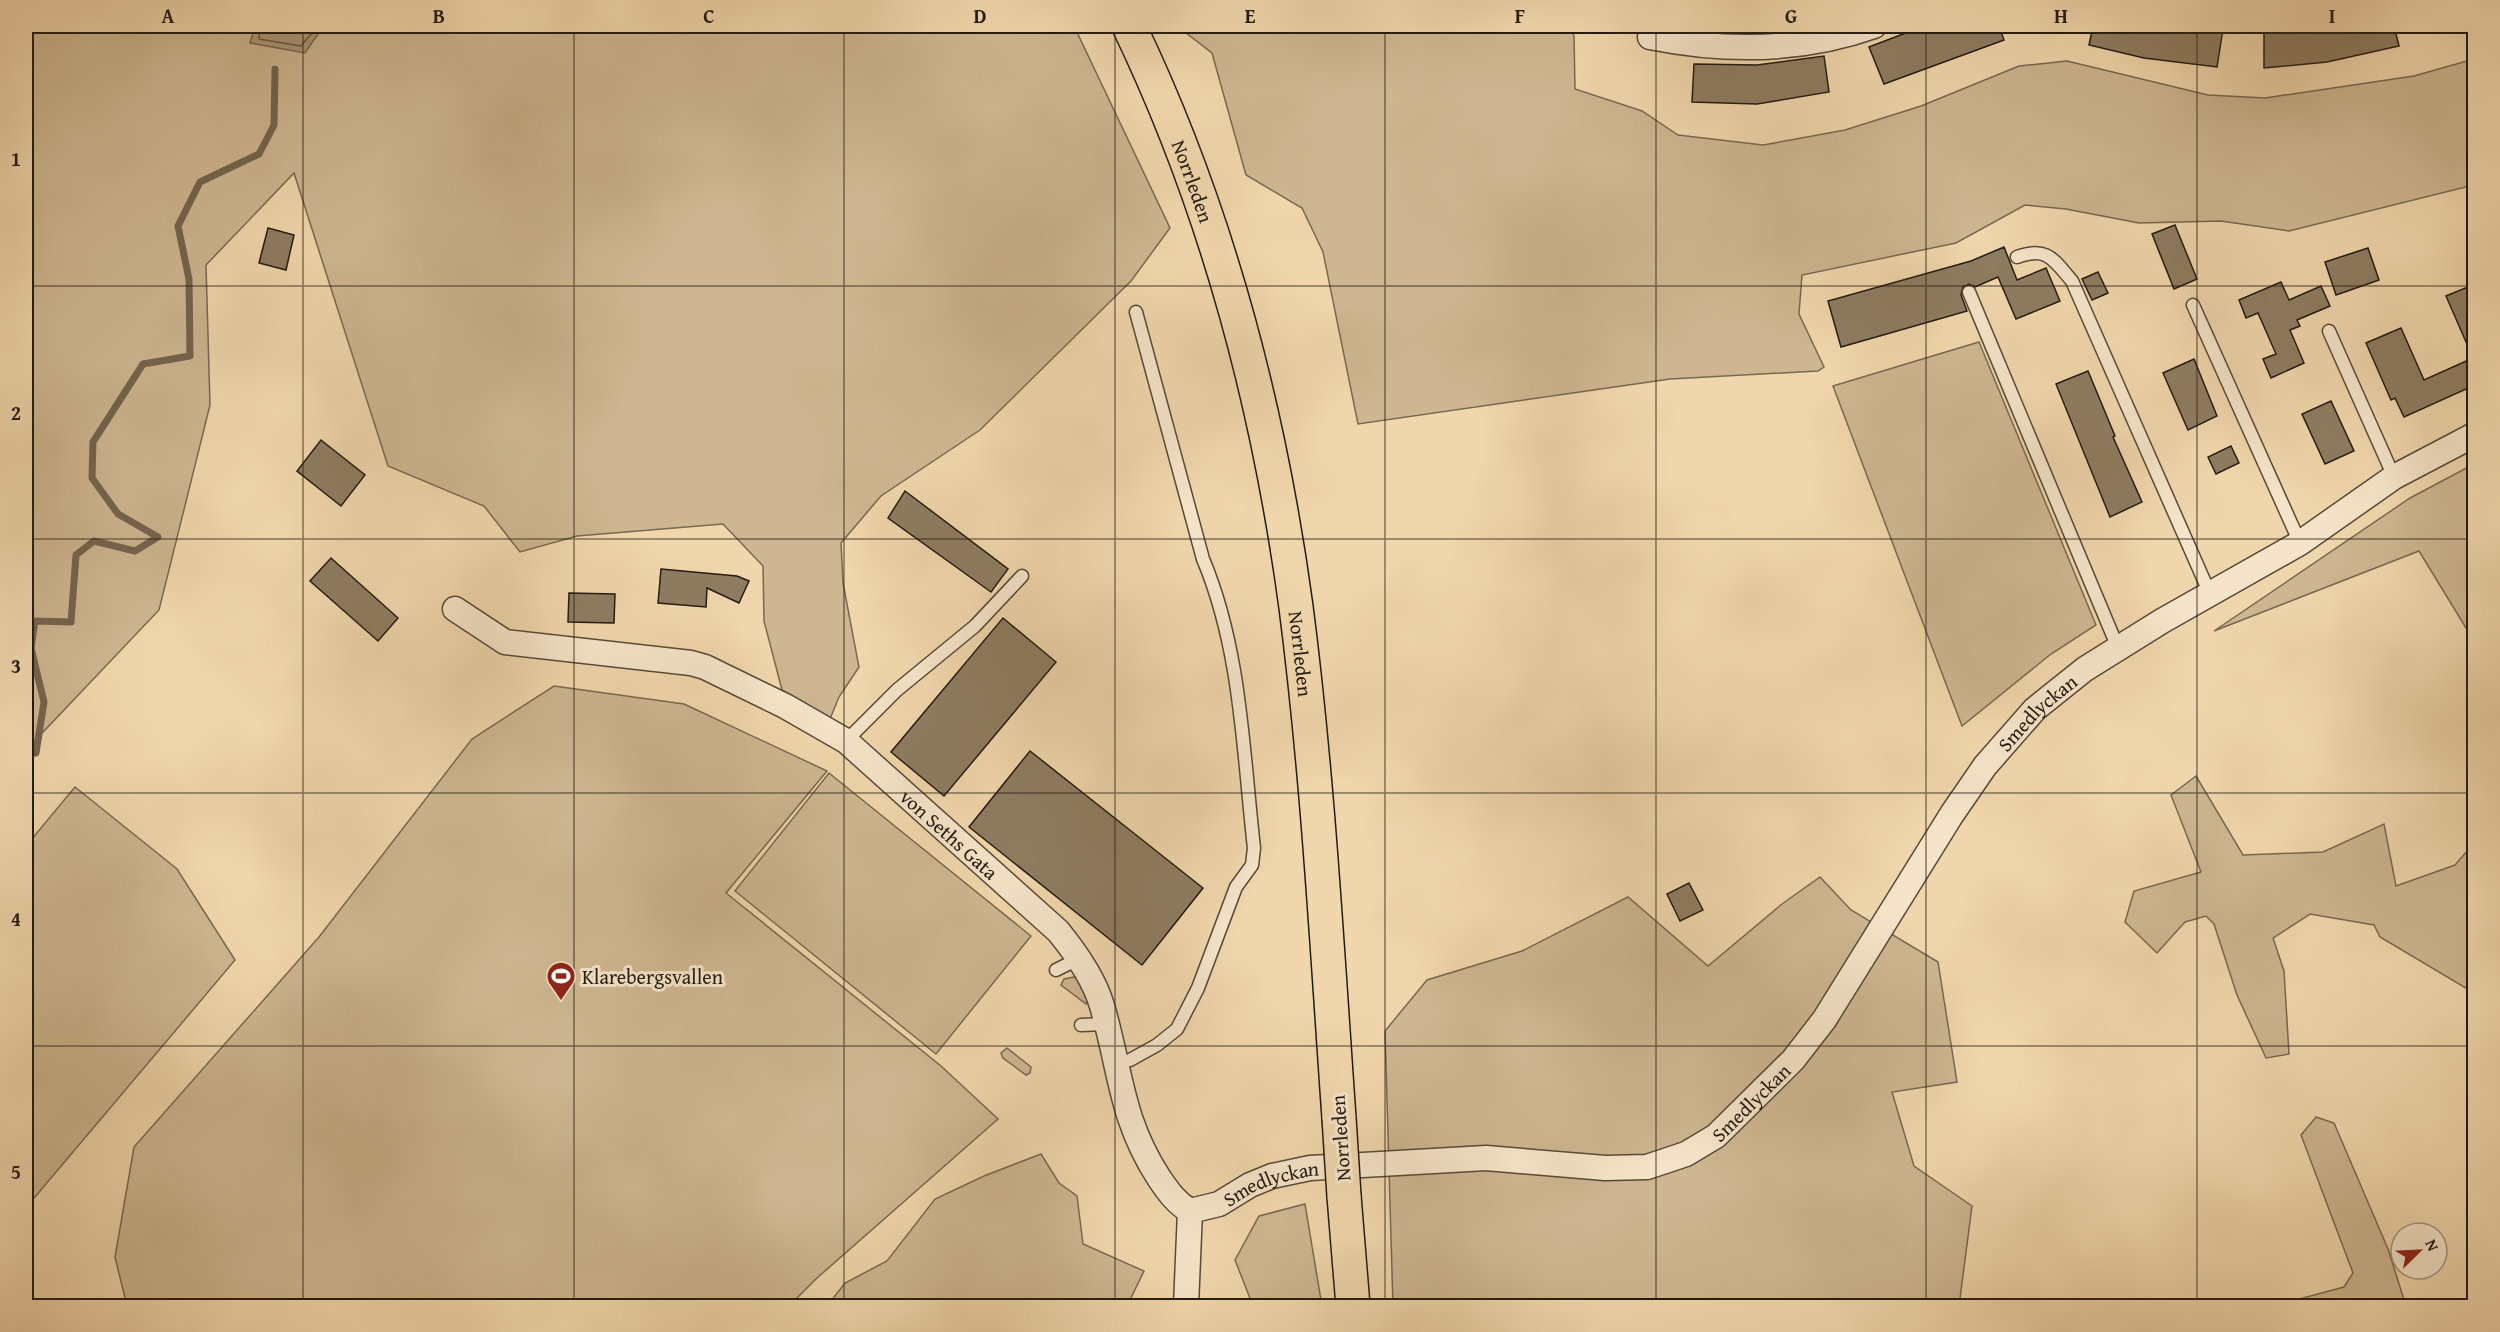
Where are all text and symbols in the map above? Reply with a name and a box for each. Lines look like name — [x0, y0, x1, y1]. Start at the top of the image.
text: A — [162, 1, 175, 30]
text: B — [433, 1, 445, 30]
text: C — [703, 1, 715, 30]
text: D — [973, 1, 987, 30]
text: E — [1245, 1, 1256, 30]
text: F — [1515, 1, 1525, 30]
text: G — [1785, 1, 1797, 30]
text: H — [2054, 1, 2068, 30]
text: I — [2329, 1, 2335, 30]
street label: Norrleden — [1165, 135, 1222, 226]
text: 1 — [11, 144, 21, 173]
text: 2 — [11, 398, 21, 427]
street label: Norrleden — [1282, 609, 1321, 698]
text: 3 — [11, 651, 21, 680]
street label: Smedlyckan — [1990, 667, 2083, 757]
street label: von Seths Gata — [894, 782, 1005, 886]
text: 4 — [11, 904, 21, 933]
sports icon: Klarebergsvallen — [545, 960, 577, 1002]
place label: Klarebergsvallen — [582, 962, 723, 991]
street label: Smedlyckan — [1704, 1056, 1797, 1148]
street label: Norrleden — [1323, 1094, 1357, 1182]
street label: Smedlyckan — [1217, 1153, 1320, 1213]
text: 5 — [11, 1157, 21, 1186]
north arrow — [2389, 1221, 2449, 1281]
text: N — [2420, 1235, 2446, 1255]

